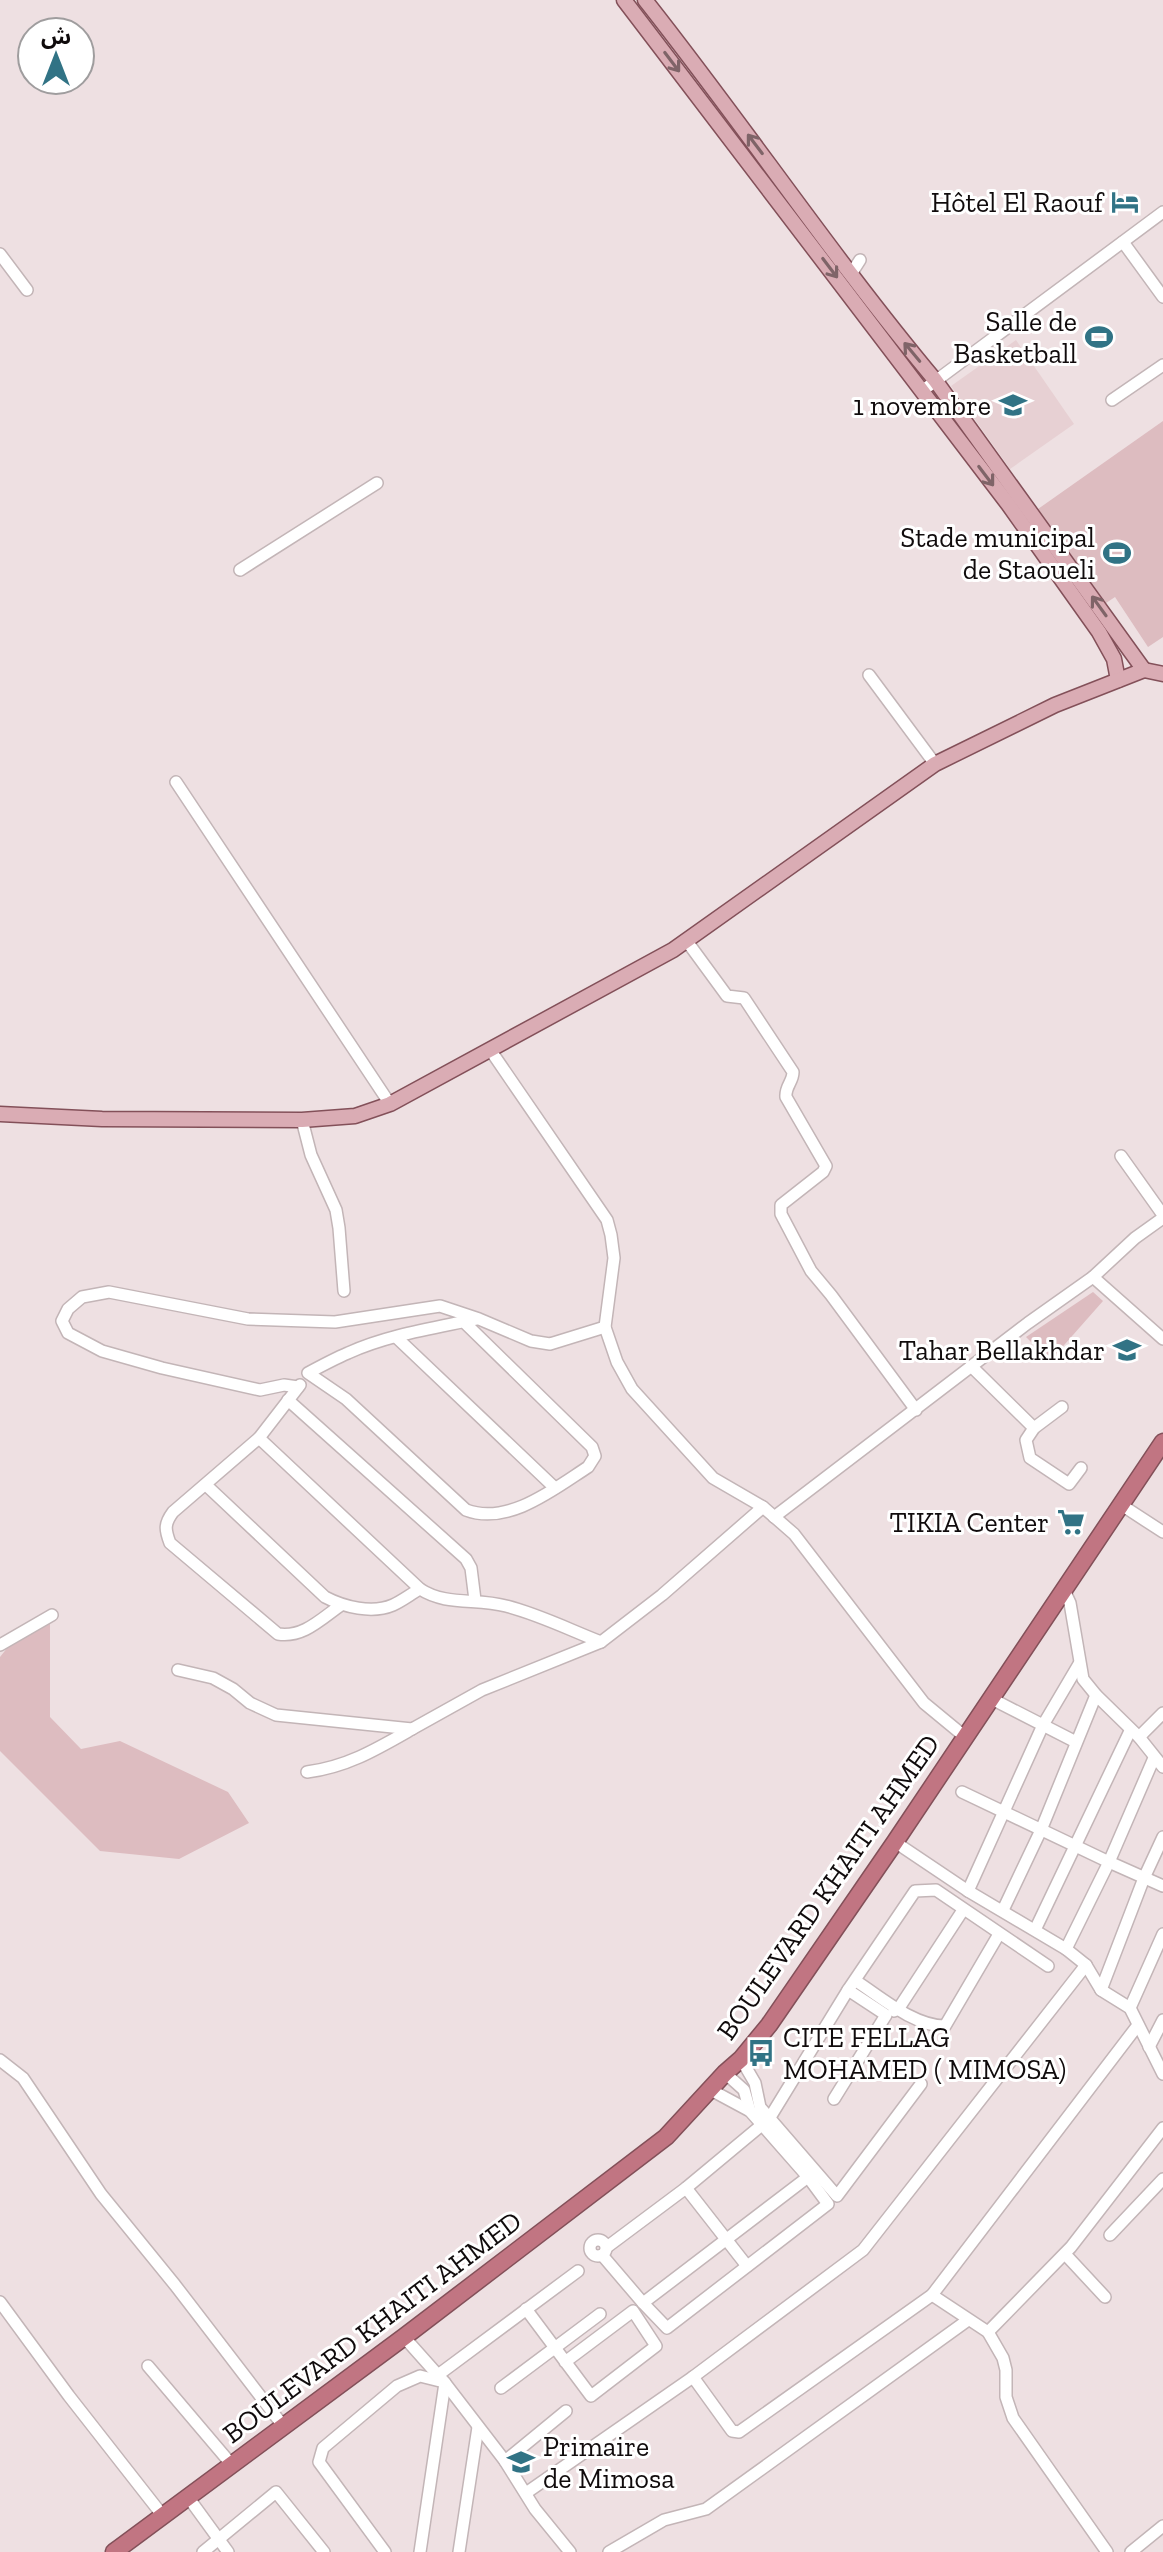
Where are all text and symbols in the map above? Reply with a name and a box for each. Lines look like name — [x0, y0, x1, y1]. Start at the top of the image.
north arrow — [16, 16, 96, 96]
text: ش — [41, 23, 71, 50]
one-way arrow — [663, 51, 680, 72]
one-way arrow — [747, 134, 764, 155]
place label: Hôtel El Raouf — [931, 186, 1105, 219]
hotel icon: Hôtel El Raouf — [1110, 187, 1140, 217]
one-way arrow — [821, 257, 838, 279]
place label: Salle de Basketball — [953, 305, 1077, 370]
sports icon: Salle de Basketball — [1084, 322, 1114, 352]
one-way arrow — [903, 342, 921, 363]
place label: 1 novembre — [853, 389, 991, 422]
school or university icon: 1 novembre — [998, 390, 1028, 420]
one-way arrow — [978, 465, 995, 486]
place label: Stade municipal de Staoueli — [900, 521, 1095, 586]
sports icon: Stade municipal de Staoueli — [1102, 538, 1132, 568]
one-way arrow — [1091, 596, 1108, 617]
place label: Tahar Bellakhdar — [899, 1334, 1105, 1367]
school or university icon: Tahar Bellakhdar — [1112, 1335, 1142, 1365]
place label: TIKIA Center — [889, 1506, 1049, 1539]
supermarket icon: TIKIA Center — [1056, 1507, 1086, 1537]
street label: BOULEVARD KHAITI AHMED — [710, 1728, 946, 2046]
place label: CITE FELLAG MOHAMED ( MIMOSA) — [783, 2021, 1066, 2086]
bus stop icon: CITE FELLAG MOHAMED ( MIMOSA) — [746, 2038, 776, 2068]
street label: BOULEVARD KHAITI AHMED — [216, 2204, 528, 2450]
place label: Primaire de Mimosa — [543, 2430, 675, 2495]
school or university icon: Primaire de Mimosa — [506, 2447, 536, 2477]

